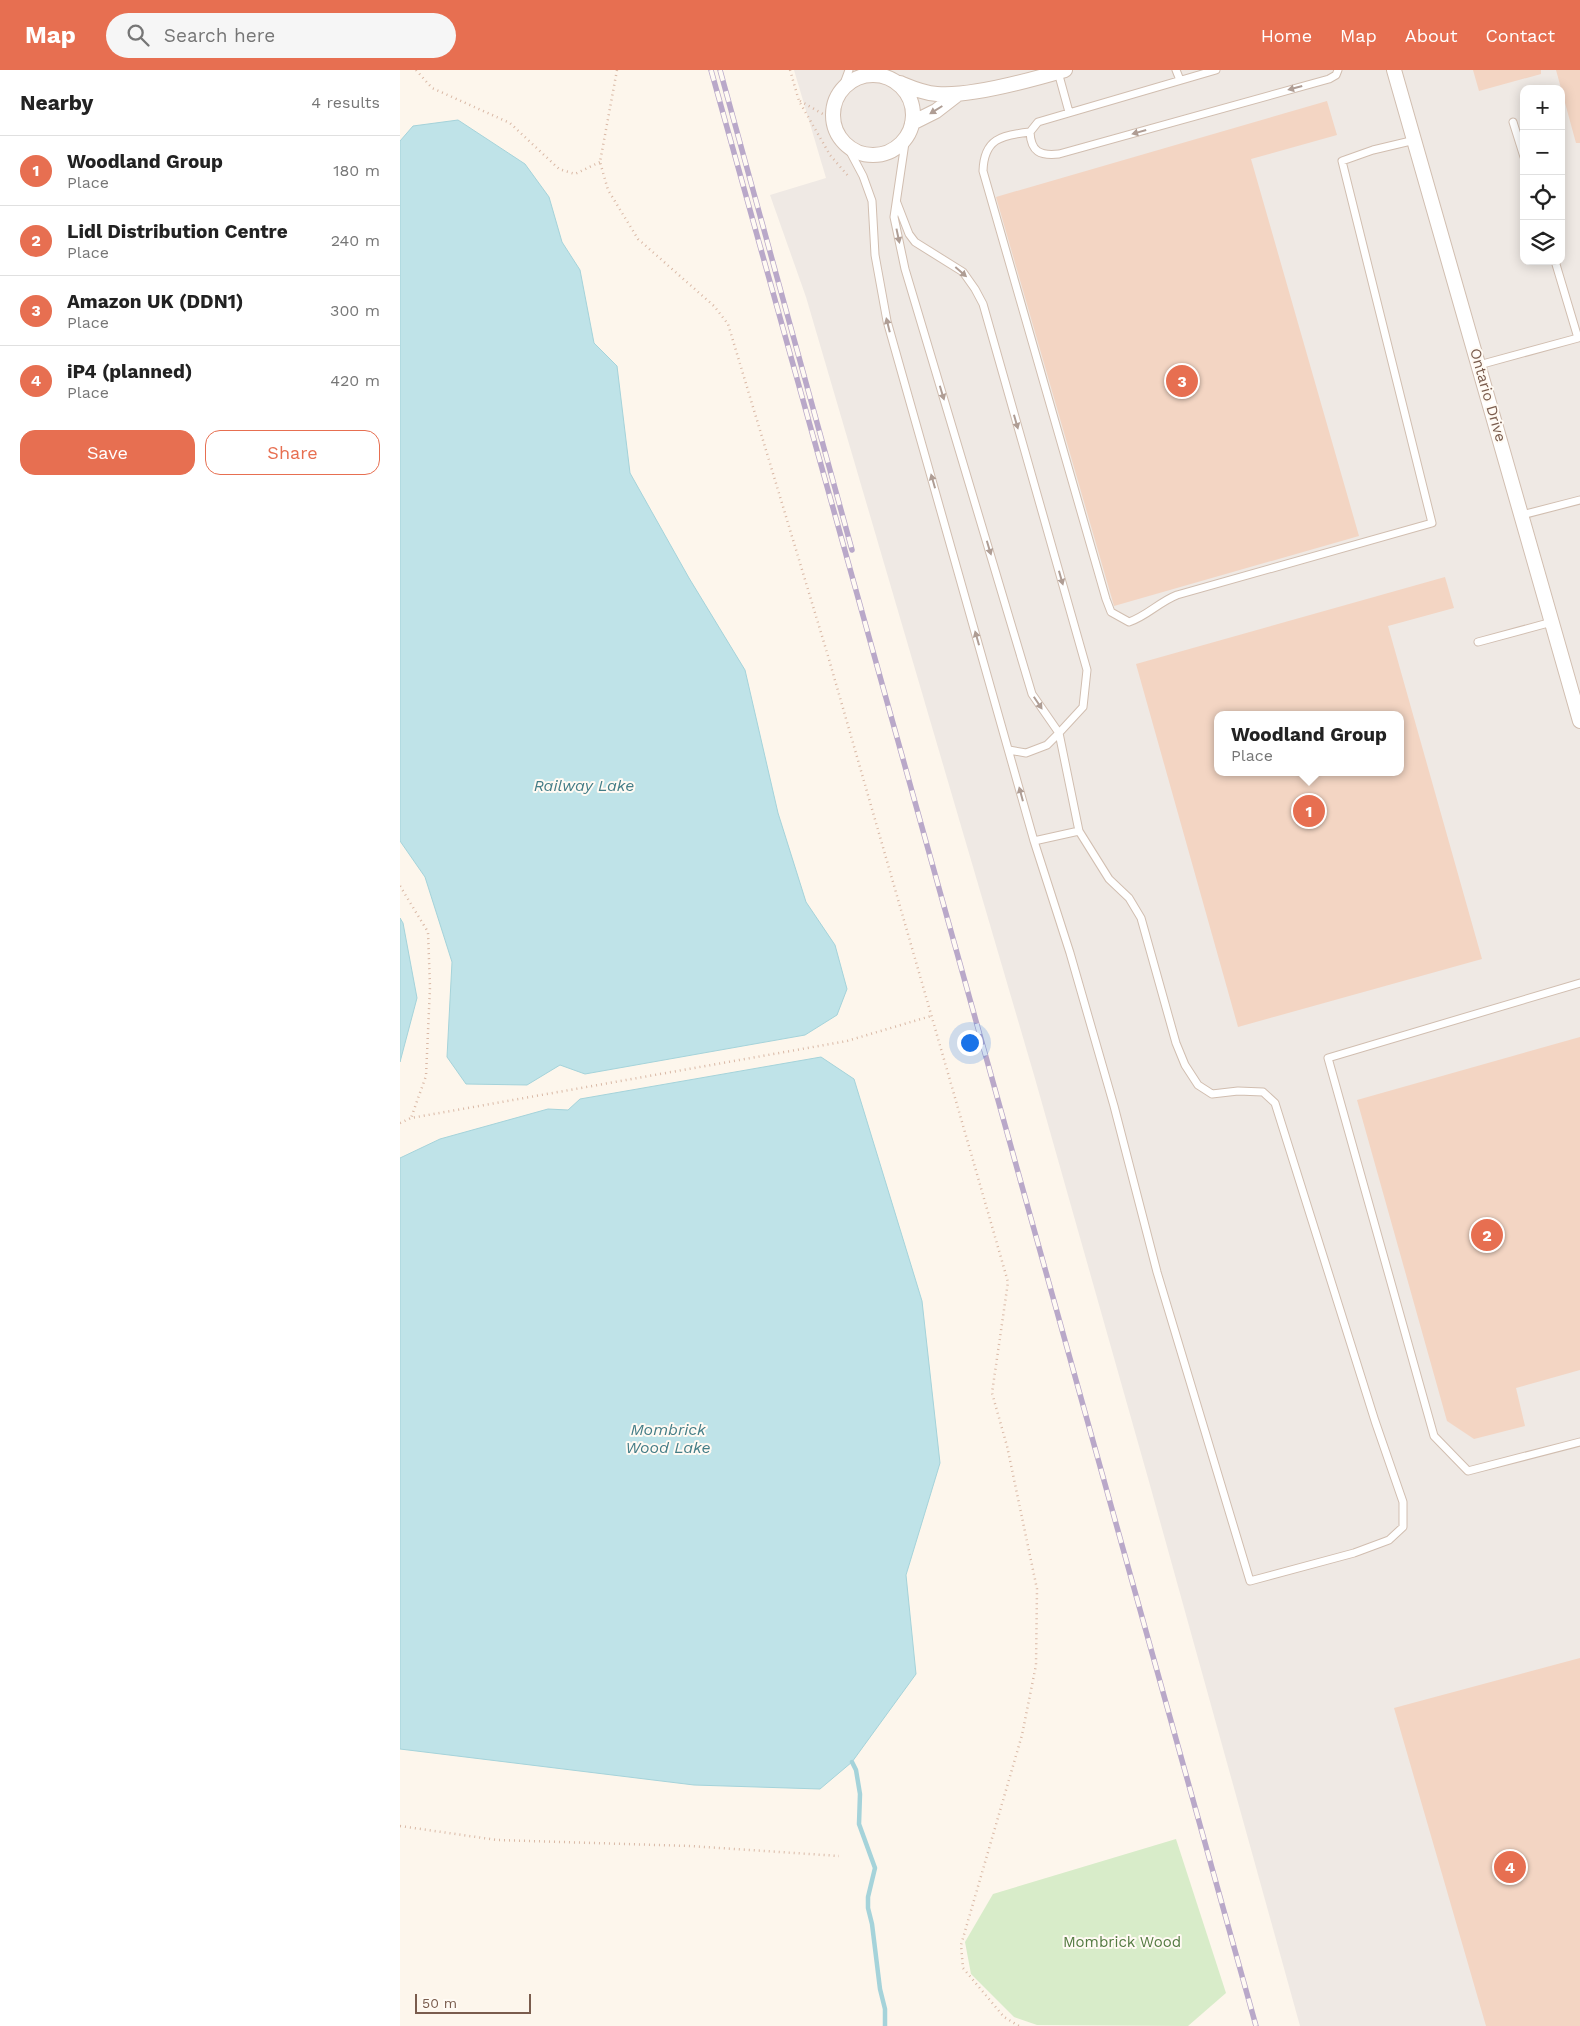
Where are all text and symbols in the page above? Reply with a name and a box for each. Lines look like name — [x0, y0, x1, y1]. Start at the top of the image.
search box — [106, 13, 456, 58]
text: Map — [25, 21, 76, 49]
icon: search — [124, 21, 152, 49]
text: Search here — [164, 24, 275, 47]
text: Home — [1261, 25, 1312, 46]
text: Map — [1340, 25, 1377, 46]
text: About — [1405, 25, 1457, 46]
text: Contact — [1485, 25, 1555, 46]
one-way arrow — [1288, 85, 1303, 93]
map controls — [1520, 85, 1565, 265]
button: + — [1520, 85, 1565, 130]
text: Nearby — [20, 90, 93, 115]
text: 4 results — [311, 93, 380, 112]
one-way arrow — [929, 105, 942, 115]
one-way arrow — [1131, 128, 1146, 136]
button: − — [1520, 130, 1565, 175]
text: Woodland Group — [67, 150, 223, 173]
text: 1 — [33, 161, 39, 180]
text: 180 m — [333, 161, 380, 180]
text: Place — [67, 173, 109, 192]
button: locate — [1520, 175, 1565, 220]
text: Lidl Distribution Centre — [67, 220, 288, 243]
button: layers — [1520, 220, 1565, 265]
one-way arrow — [894, 229, 902, 244]
text: 2 — [31, 231, 41, 250]
text: 240 m — [331, 231, 380, 250]
text: Place — [67, 243, 109, 262]
one-way arrow — [954, 266, 966, 278]
text: Amazon UK (DDN1) — [67, 290, 243, 313]
text: 3 — [31, 301, 41, 320]
text: 300 m — [330, 301, 380, 320]
text: Place — [67, 313, 109, 332]
one-way arrow — [884, 318, 892, 333]
street label: Ontario Drive — [1466, 346, 1510, 444]
text: iP4 (planned) — [67, 360, 192, 383]
pin: 3 — [1166, 362, 1198, 400]
text: 4 — [31, 371, 41, 390]
text: 420 m — [330, 371, 380, 390]
text: Place — [67, 383, 109, 402]
one-way arrow — [938, 385, 946, 400]
one-way arrow — [1012, 415, 1020, 430]
button: Save — [20, 430, 195, 475]
button: Share — [205, 430, 380, 475]
one-way arrow — [928, 474, 936, 489]
one-way arrow — [985, 541, 993, 556]
one-way arrow — [1057, 571, 1065, 586]
one-way arrow — [973, 630, 981, 645]
one-way arrow — [1033, 696, 1043, 709]
popup — [1214, 711, 1404, 776]
text: Woodland Group — [1231, 723, 1387, 746]
text: Place — [1231, 746, 1273, 765]
water label: Railway Lake — [534, 776, 634, 795]
one-way arrow — [1017, 787, 1025, 802]
pin: 1 — [1293, 792, 1325, 830]
your location — [957, 1030, 983, 1056]
pin: 2 — [1471, 1216, 1503, 1254]
water label: Mombrick Wood Lake — [625, 1420, 711, 1457]
pin: 4 — [1494, 1848, 1526, 1886]
park label: Mombrick Wood — [1063, 1933, 1181, 1951]
scale bar — [415, 1991, 531, 2014]
text: 50 m — [422, 1995, 457, 2011]

